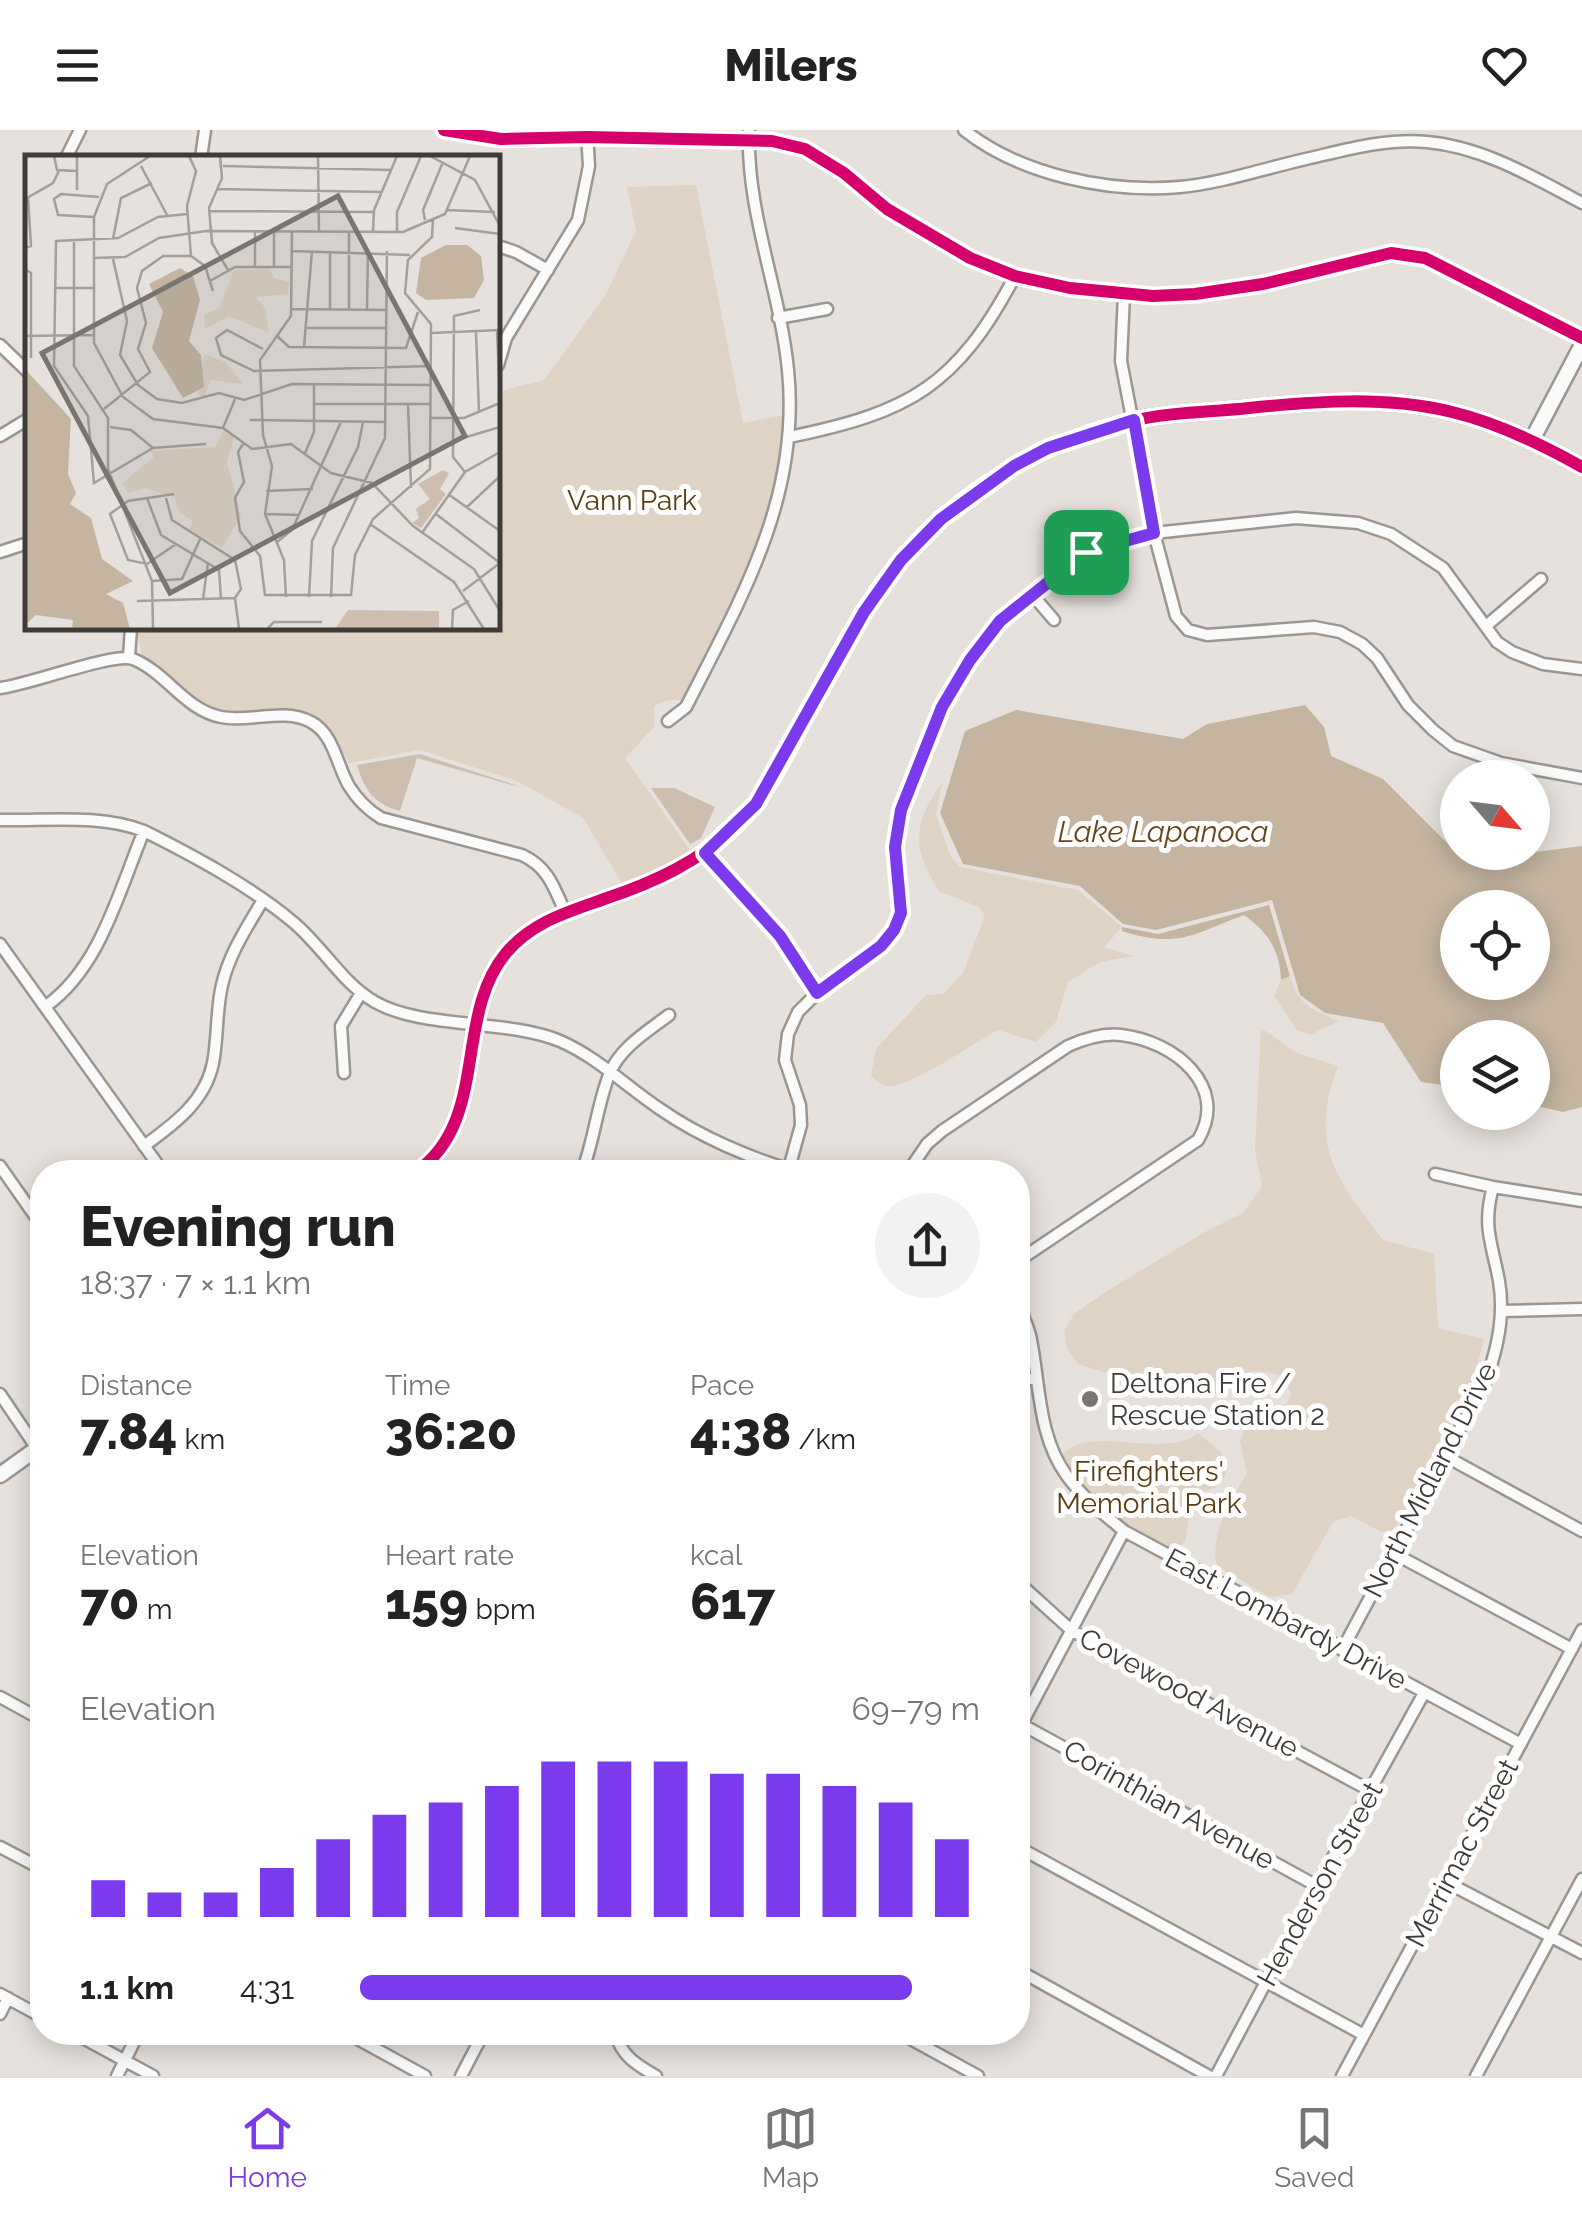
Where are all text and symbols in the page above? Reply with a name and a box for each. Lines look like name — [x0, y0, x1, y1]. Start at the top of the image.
icon: menu — [50, 38, 105, 93]
icon: heart — [1477, 38, 1532, 93]
text: Milers — [724, 39, 858, 92]
inset map — [25, 155, 500, 630]
park label: Vann Park — [567, 484, 697, 517]
pin — [1044, 510, 1129, 595]
icon: arrive — [1059, 525, 1114, 580]
north arrow — [1440, 760, 1550, 870]
map controls — [1440, 760, 1550, 1130]
water label: Lake Lapanoca — [1058, 814, 1268, 849]
button: locate — [1440, 890, 1550, 1000]
button: layers — [1440, 1020, 1550, 1130]
button: share — [875, 1193, 980, 1298]
text: Evening run — [80, 1194, 396, 1259]
text: 18:37 · 7 × 1.1 km — [80, 1264, 311, 1301]
street label: North Midland Drive — [1356, 1357, 1504, 1603]
place label: Deltona Fire / Rescue Station 2 — [1110, 1367, 1325, 1432]
text: Distance — [80, 1369, 192, 1402]
text: Time — [385, 1369, 450, 1402]
text: Pace — [690, 1369, 754, 1402]
marker: Deltona Fire / Rescue Station 2 — [1079, 1388, 1101, 1410]
text: 7.84 — [80, 1402, 177, 1461]
text: 36:20 — [385, 1402, 517, 1461]
text: 4:38 — [690, 1402, 791, 1461]
text: km — [177, 1423, 225, 1456]
text: /km — [791, 1423, 856, 1456]
park label: Firefighters' Memorial Park — [1056, 1455, 1242, 1520]
text: Elevation — [80, 1539, 199, 1572]
text: Heart rate — [385, 1539, 514, 1572]
text: kcal — [690, 1539, 742, 1572]
street label: East Lombardy Drive — [1160, 1541, 1412, 1697]
text: 70 — [80, 1572, 140, 1631]
text: 159 — [385, 1572, 468, 1631]
text: 617 — [690, 1572, 775, 1631]
text: m — [140, 1593, 172, 1626]
text: bpm — [468, 1593, 536, 1626]
street label: Covewood Avenue — [1074, 1621, 1304, 1765]
text: Elevation — [80, 1690, 216, 1727]
text: 69–79 m — [852, 1690, 980, 1727]
street label: Corinthian Avenue — [1058, 1733, 1280, 1877]
street label: Merrimac Street — [1399, 1753, 1526, 1952]
street label: Henderson Street — [1250, 1776, 1390, 1992]
text: 1.1 km — [80, 1969, 174, 2006]
text: 4:31 — [240, 1969, 294, 2006]
tab: Home — [228, 2101, 307, 2194]
tab: Map — [762, 2101, 819, 2194]
tab: Saved — [1274, 2101, 1354, 2194]

